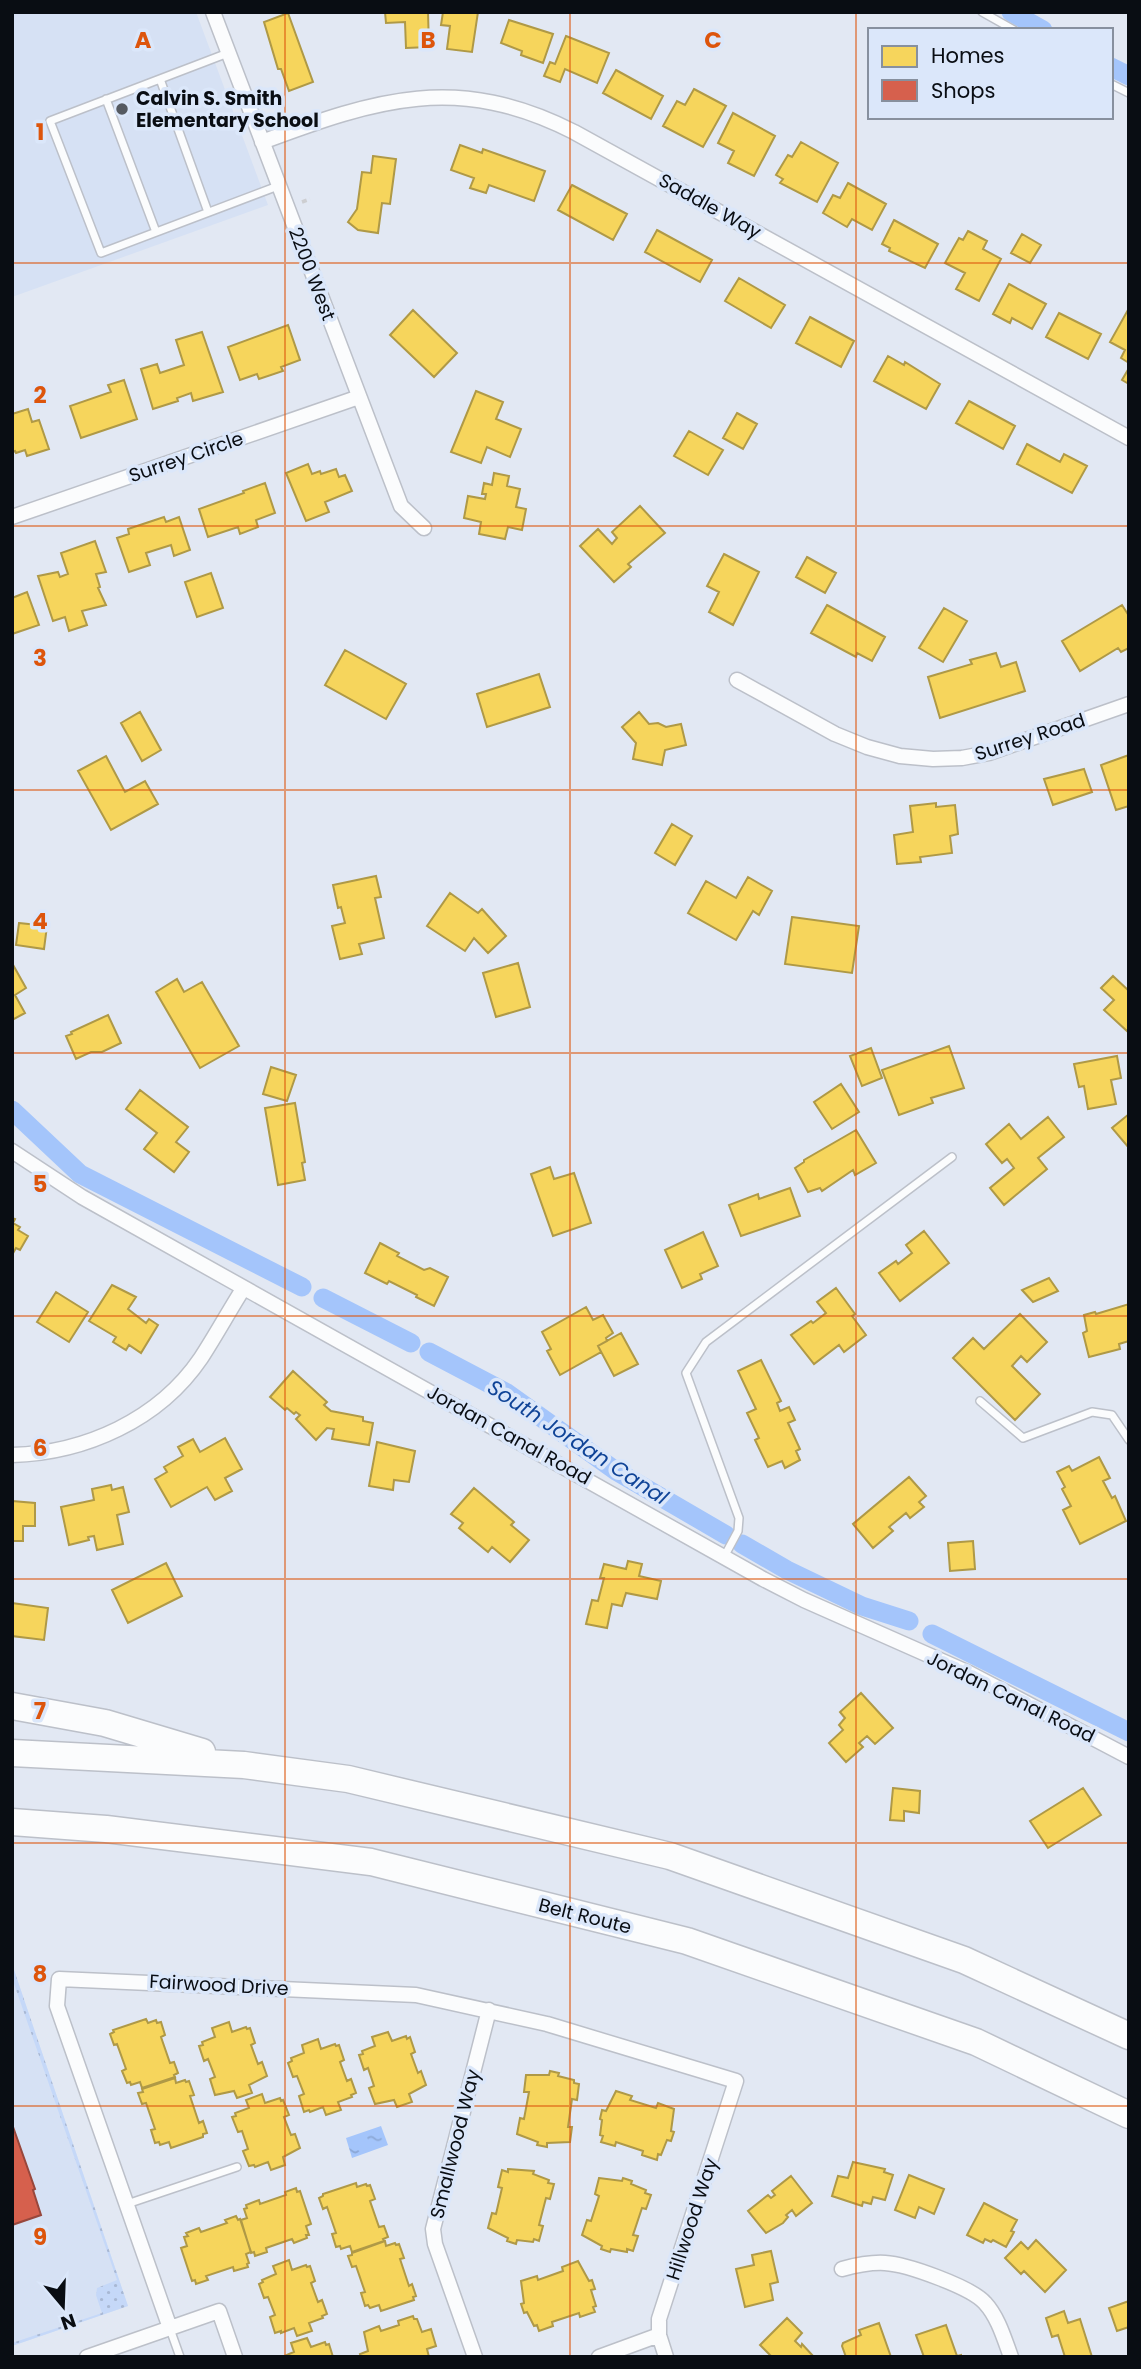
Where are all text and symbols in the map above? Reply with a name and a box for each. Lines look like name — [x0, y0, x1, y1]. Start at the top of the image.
text: A — [135, 24, 152, 56]
text: B — [420, 24, 436, 56]
text: C — [704, 24, 722, 56]
legend — [868, 28, 1113, 119]
text: Homes — [931, 41, 1005, 70]
text: Shops — [931, 76, 995, 105]
place label: Calvin S. Smith Elementary School — [136, 85, 319, 134]
marker: Calvin S. Smith Elementary School — [114, 101, 130, 117]
text: 1 — [36, 116, 44, 148]
street label: Saddle Way — [654, 167, 766, 245]
street label: 2200 West — [282, 223, 342, 325]
text: 2 — [33, 379, 47, 411]
street label: Surrey Circle — [125, 425, 247, 489]
text: 3 — [33, 642, 47, 674]
street label: Surrey Road — [971, 706, 1089, 768]
text: 4 — [32, 905, 48, 937]
text: 5 — [33, 1168, 47, 1200]
water label: South Jordan Canal — [482, 1373, 675, 1512]
street label: Jordan Canal Road — [422, 1379, 596, 1491]
text: 6 — [33, 1432, 47, 1464]
street label: Jordan Canal Road — [922, 1645, 1100, 1749]
text: 7 — [34, 1695, 46, 1727]
street label: Belt Route — [536, 1891, 634, 1941]
text: 8 — [33, 1958, 47, 1990]
street label: Fairwood Drive — [149, 1968, 289, 2002]
street label: Smallwood Way — [423, 2066, 487, 2221]
street label: Hillwood Way — [660, 2154, 725, 2284]
text: 9 — [33, 2221, 47, 2253]
north arrow — [28, 2271, 98, 2341]
text: N — [57, 2307, 80, 2337]

